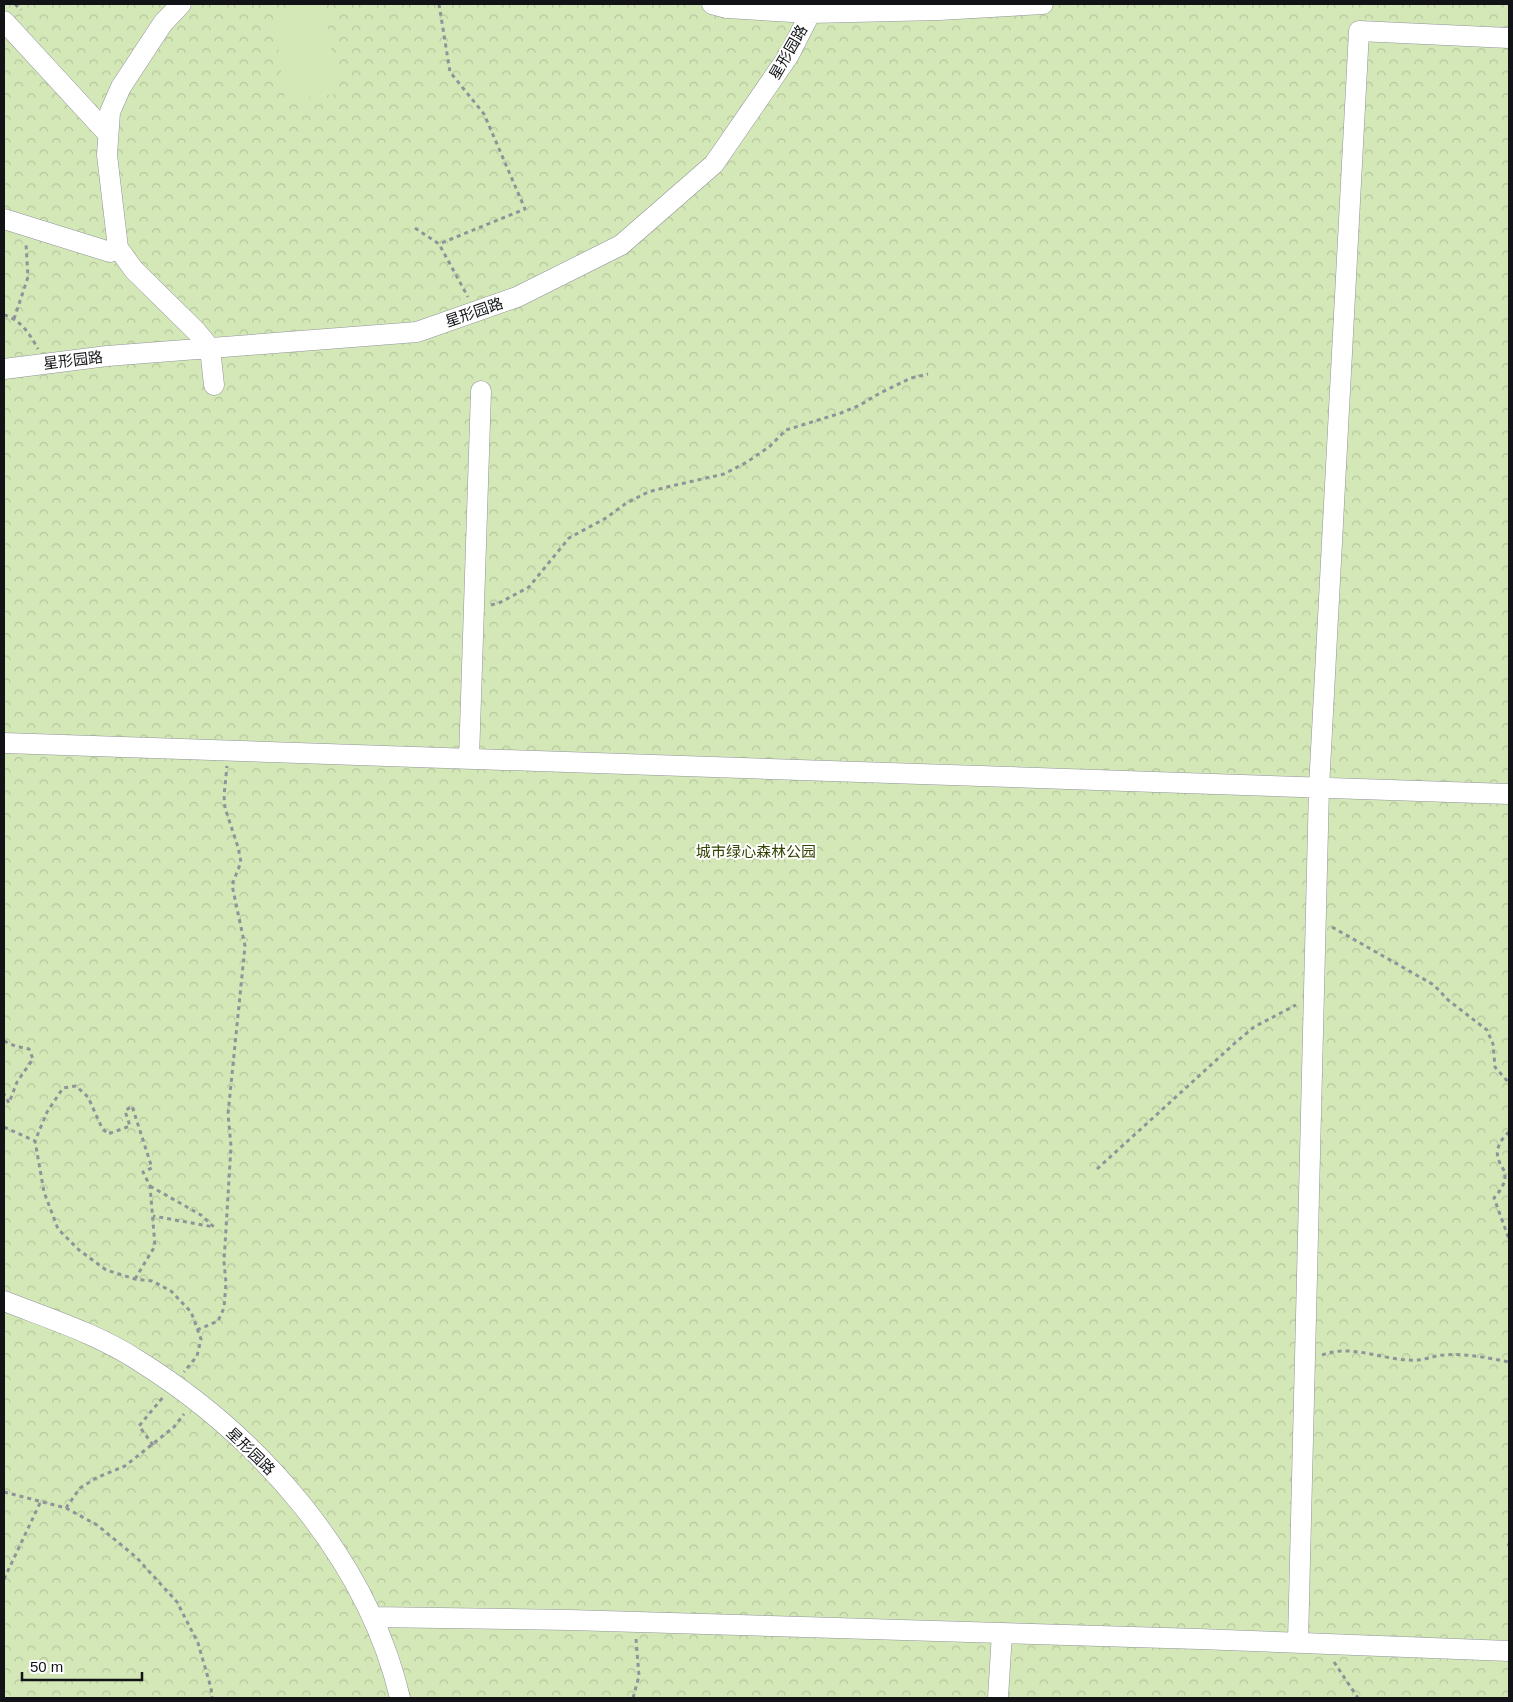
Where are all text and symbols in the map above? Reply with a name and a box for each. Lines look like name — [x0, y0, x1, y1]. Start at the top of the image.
street label: 星形园路 — [766, 22, 810, 82]
street label: 星形园路 — [443, 294, 505, 330]
street label: 星形园路 — [42, 348, 104, 372]
park label: 城市绿心森林公园 — [696, 843, 816, 860]
street label: 星形园路 — [224, 1424, 278, 1478]
scale bar — [22, 1650, 142, 1682]
text: 50 m — [30, 1658, 63, 1675]

